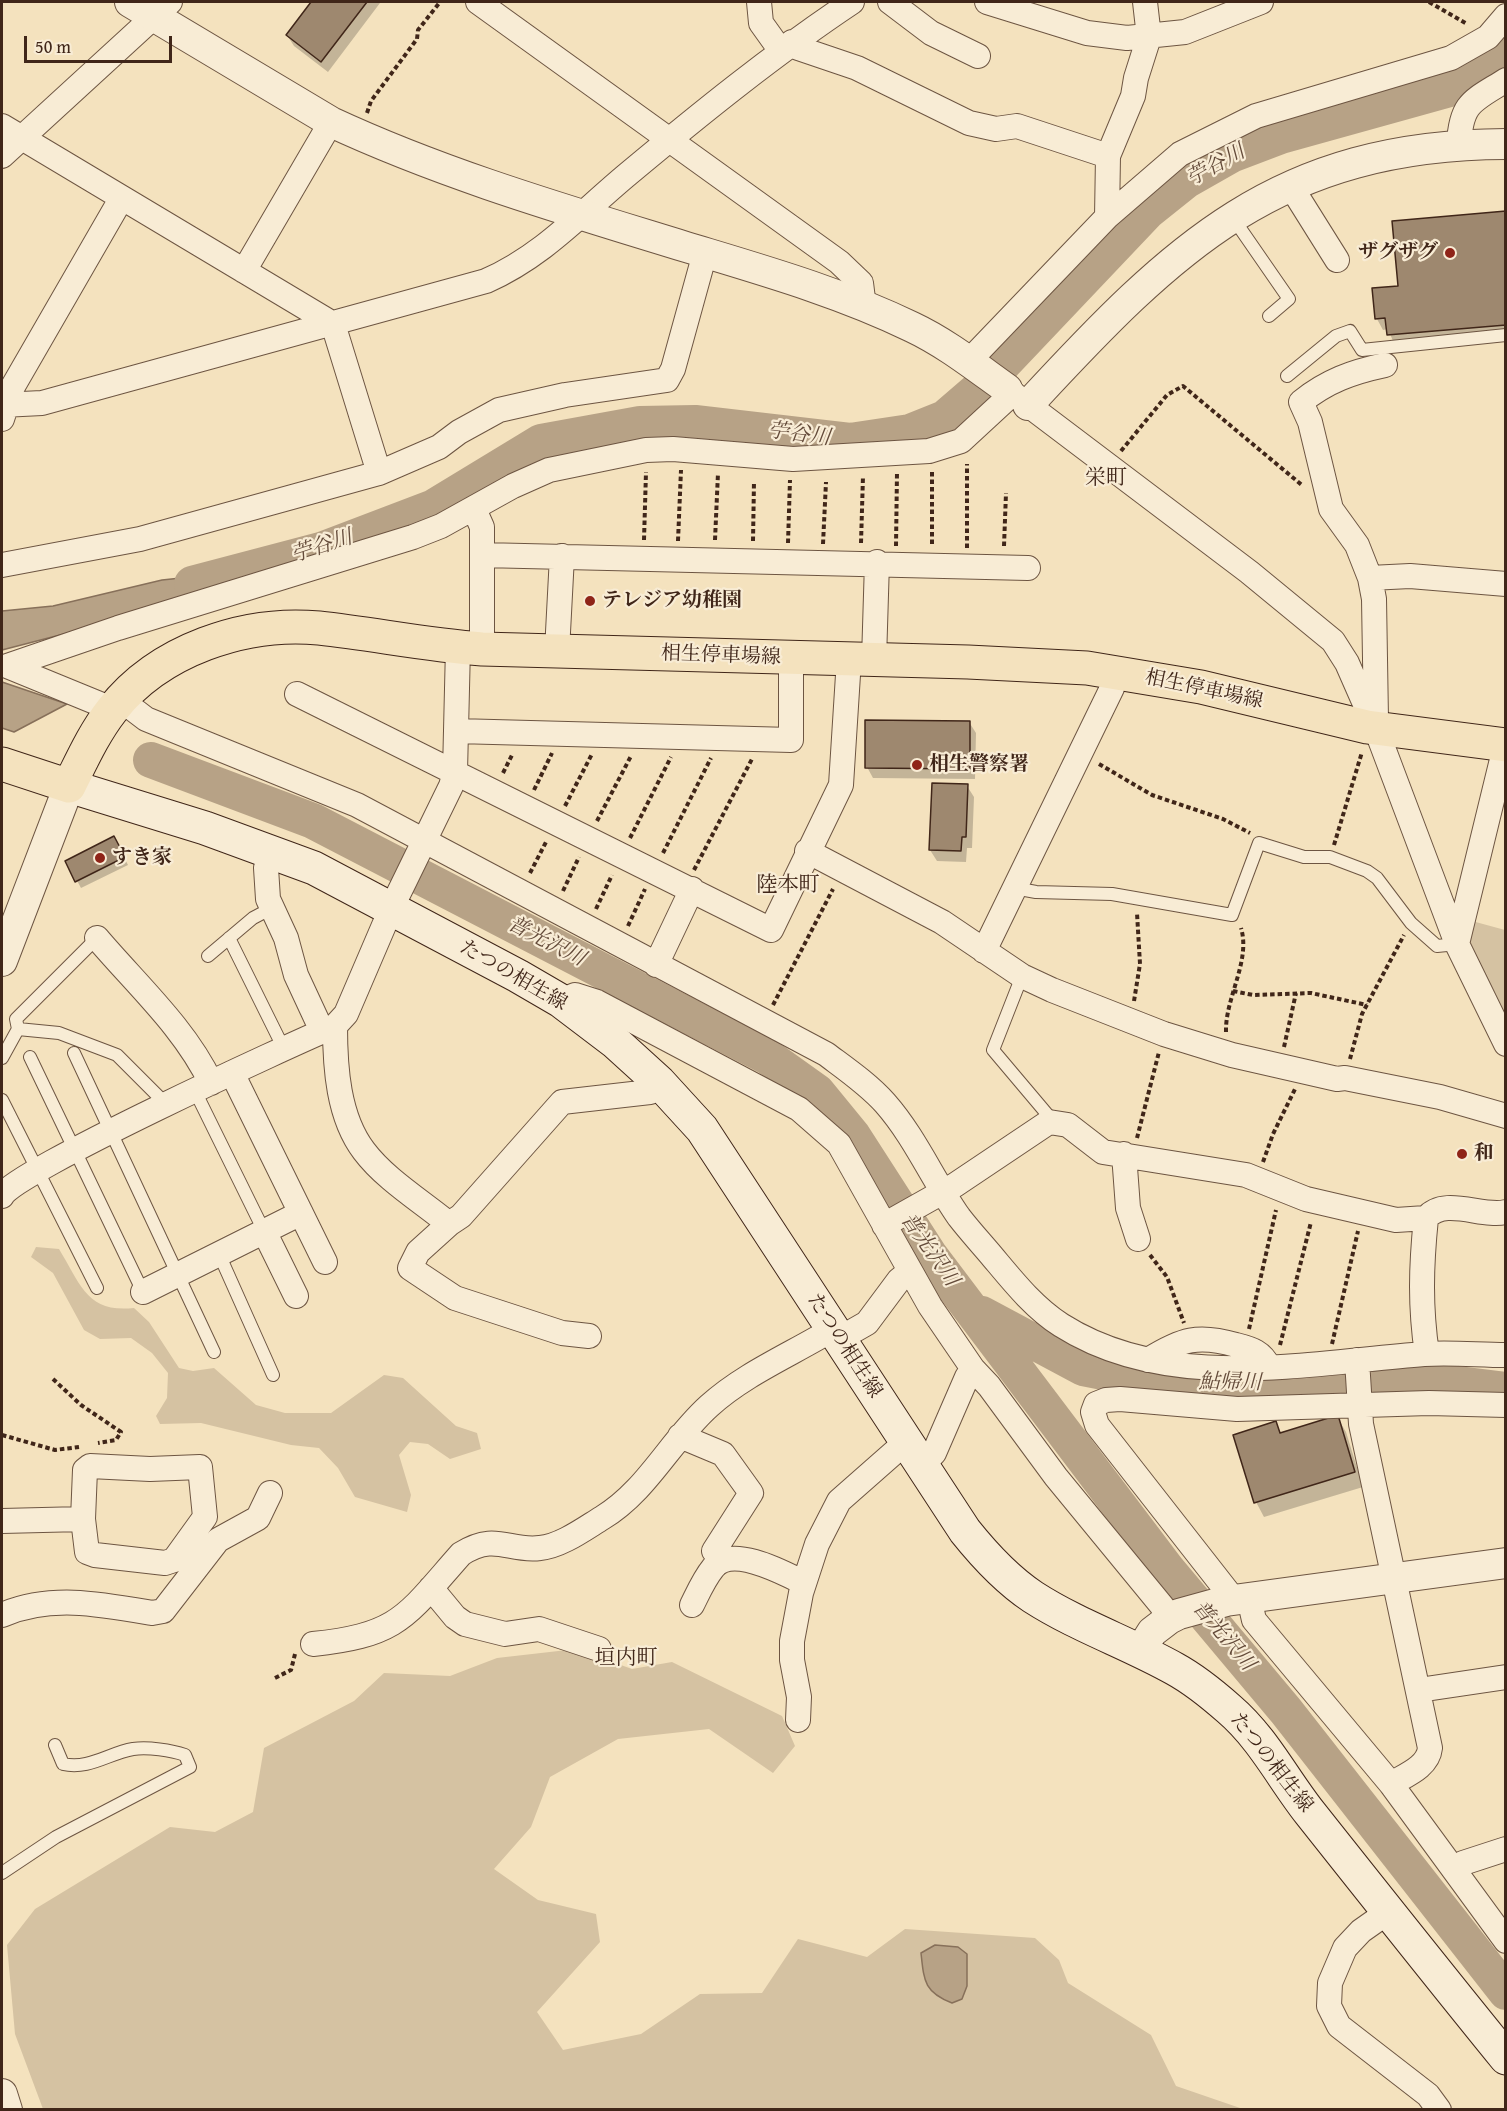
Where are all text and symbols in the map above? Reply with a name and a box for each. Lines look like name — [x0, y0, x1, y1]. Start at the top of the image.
scale bar — [27, 24, 176, 62]
text: 50 m — [35, 33, 71, 60]
water label: 苧谷川 — [1182, 140, 1250, 192]
place label: ザグザグ — [1358, 241, 1438, 265]
marker: ザグザグ — [1443, 246, 1457, 260]
water label: 苧谷川 — [766, 419, 832, 451]
district label: 栄町 — [1085, 466, 1127, 492]
water label: 苧谷川 — [288, 525, 356, 569]
place label: テレジア幼稚園 — [602, 589, 742, 613]
marker: テレジア幼稚園 — [583, 594, 597, 608]
street label: 相生停車場線 — [661, 642, 781, 670]
street label: 相生停車場線 — [1143, 666, 1265, 714]
place label: 相生警察署 — [929, 753, 1029, 777]
marker: 相生警察署 — [910, 758, 924, 772]
place label: すき家 — [112, 846, 172, 870]
marker: すき家 — [93, 851, 107, 865]
district label: 陸本町 — [757, 873, 819, 899]
water label: 普光沢川 — [503, 912, 589, 972]
street label: たつの相生線 — [455, 936, 571, 1016]
place label: 和 — [1474, 1142, 1494, 1166]
marker: 和 — [1455, 1147, 1469, 1161]
water label: 普光沢川 — [895, 1208, 963, 1292]
street label: たつの相生線 — [801, 1289, 887, 1403]
water label: 鮎帰川 — [1198, 1370, 1262, 1396]
water label: 普光沢川 — [1186, 1596, 1260, 1676]
district label: 垣内町 — [595, 1646, 657, 1672]
street label: たつの相生線 — [1225, 1708, 1317, 1818]

